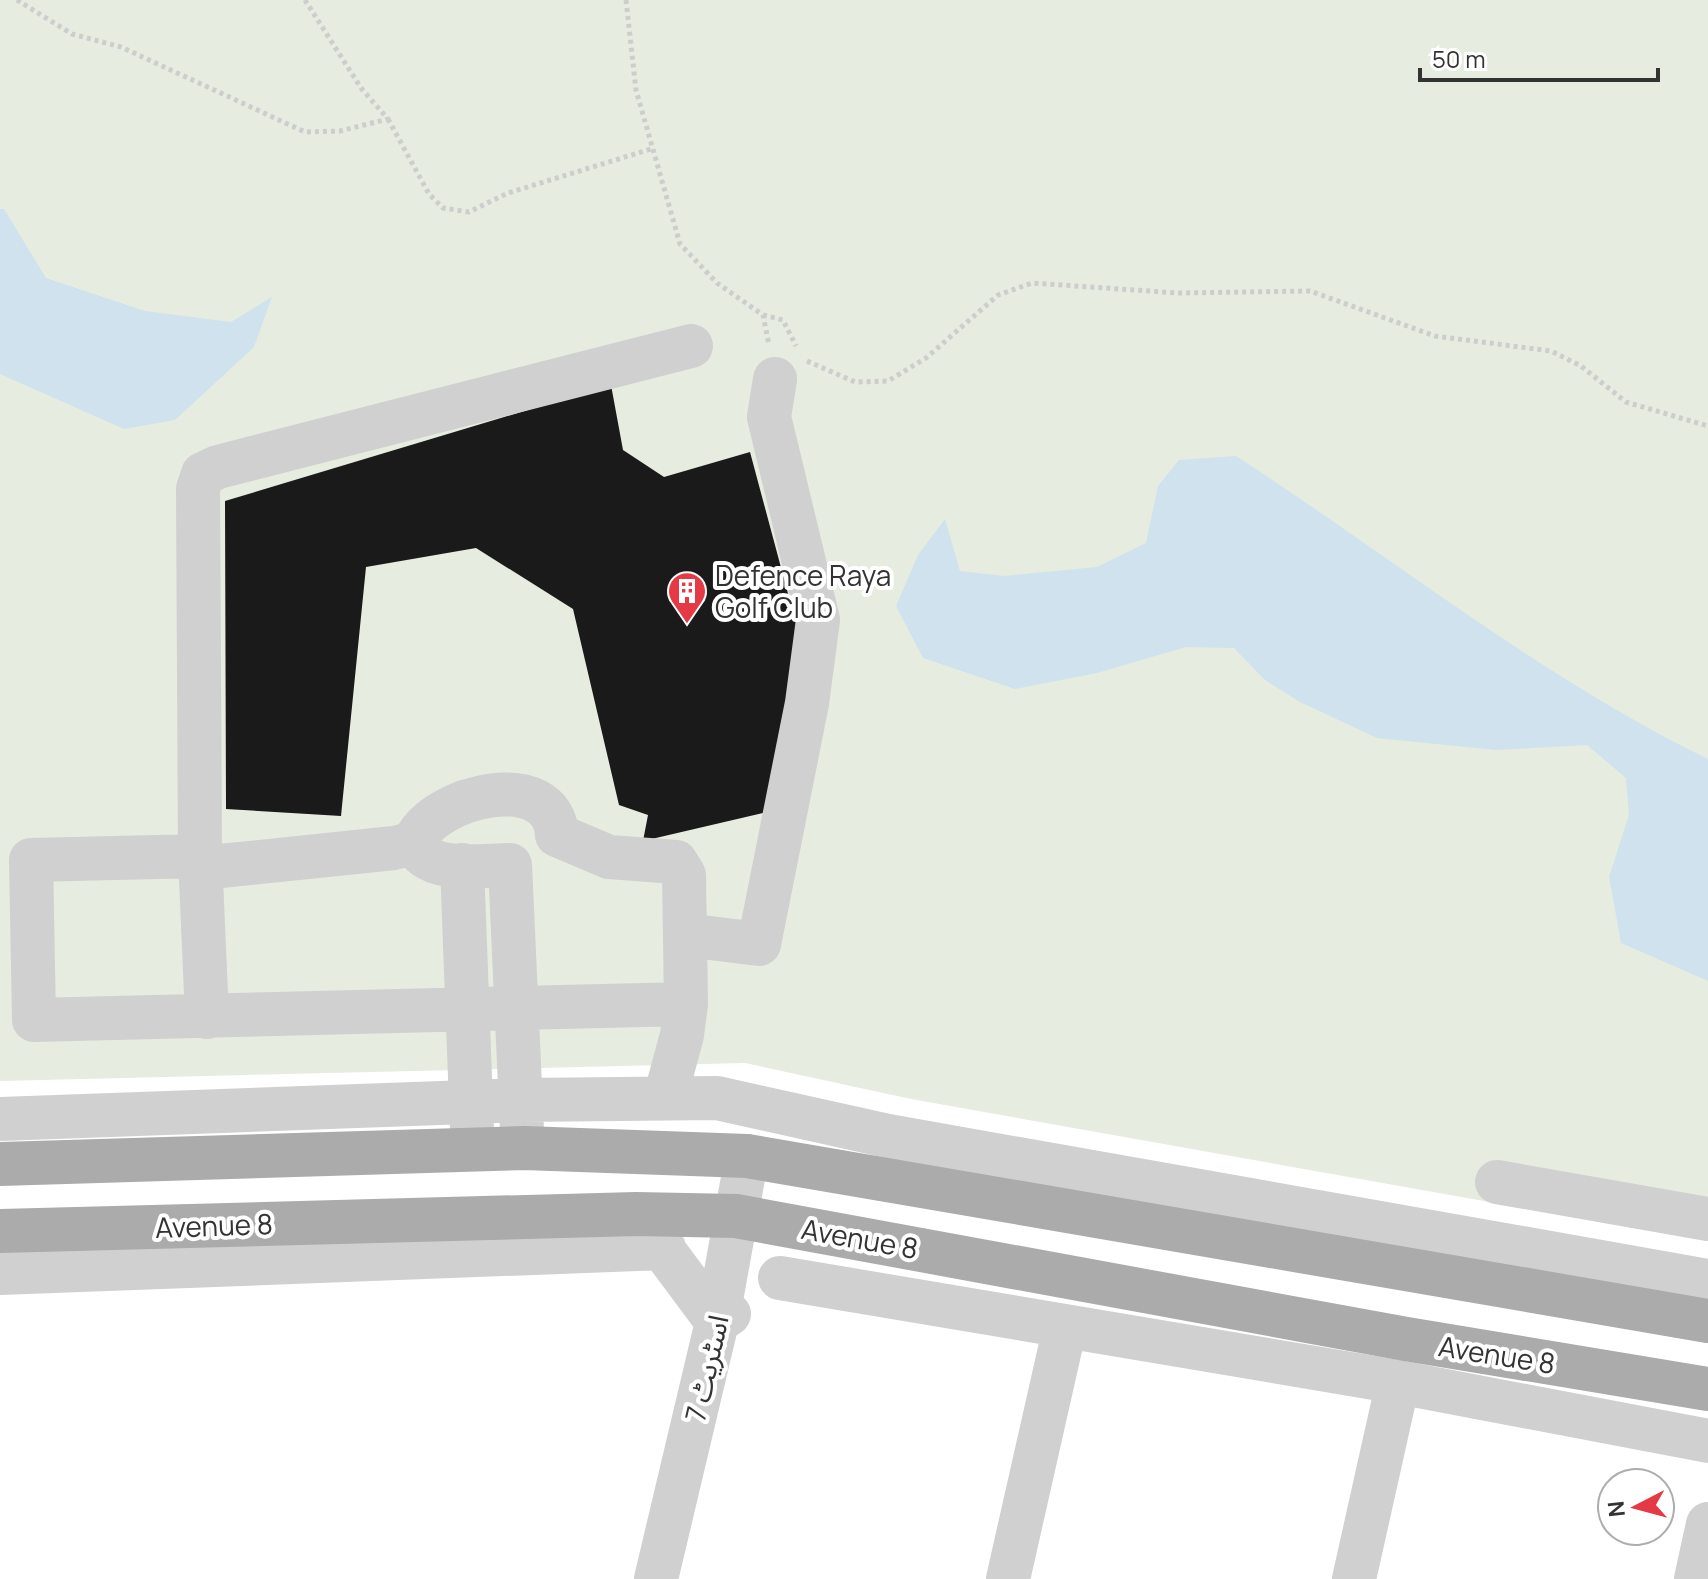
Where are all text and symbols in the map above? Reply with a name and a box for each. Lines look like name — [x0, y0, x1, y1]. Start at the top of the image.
scale bar — [1420, 32, 1658, 82]
text: 50 m — [1432, 42, 1486, 75]
place label: Defence Raya Golf Club — [715, 556, 891, 626]
building icon: Defence Raya Golf Club — [666, 570, 708, 625]
street label: Avenue 8 — [155, 1204, 273, 1246]
street label: Avenue 8 — [799, 1209, 921, 1267]
street label: اسٹریٹ 7 — [675, 1311, 737, 1425]
street label: Avenue 8 — [1436, 1326, 1558, 1382]
north arrow — [1596, 1467, 1676, 1547]
text: N — [1600, 1500, 1632, 1519]

